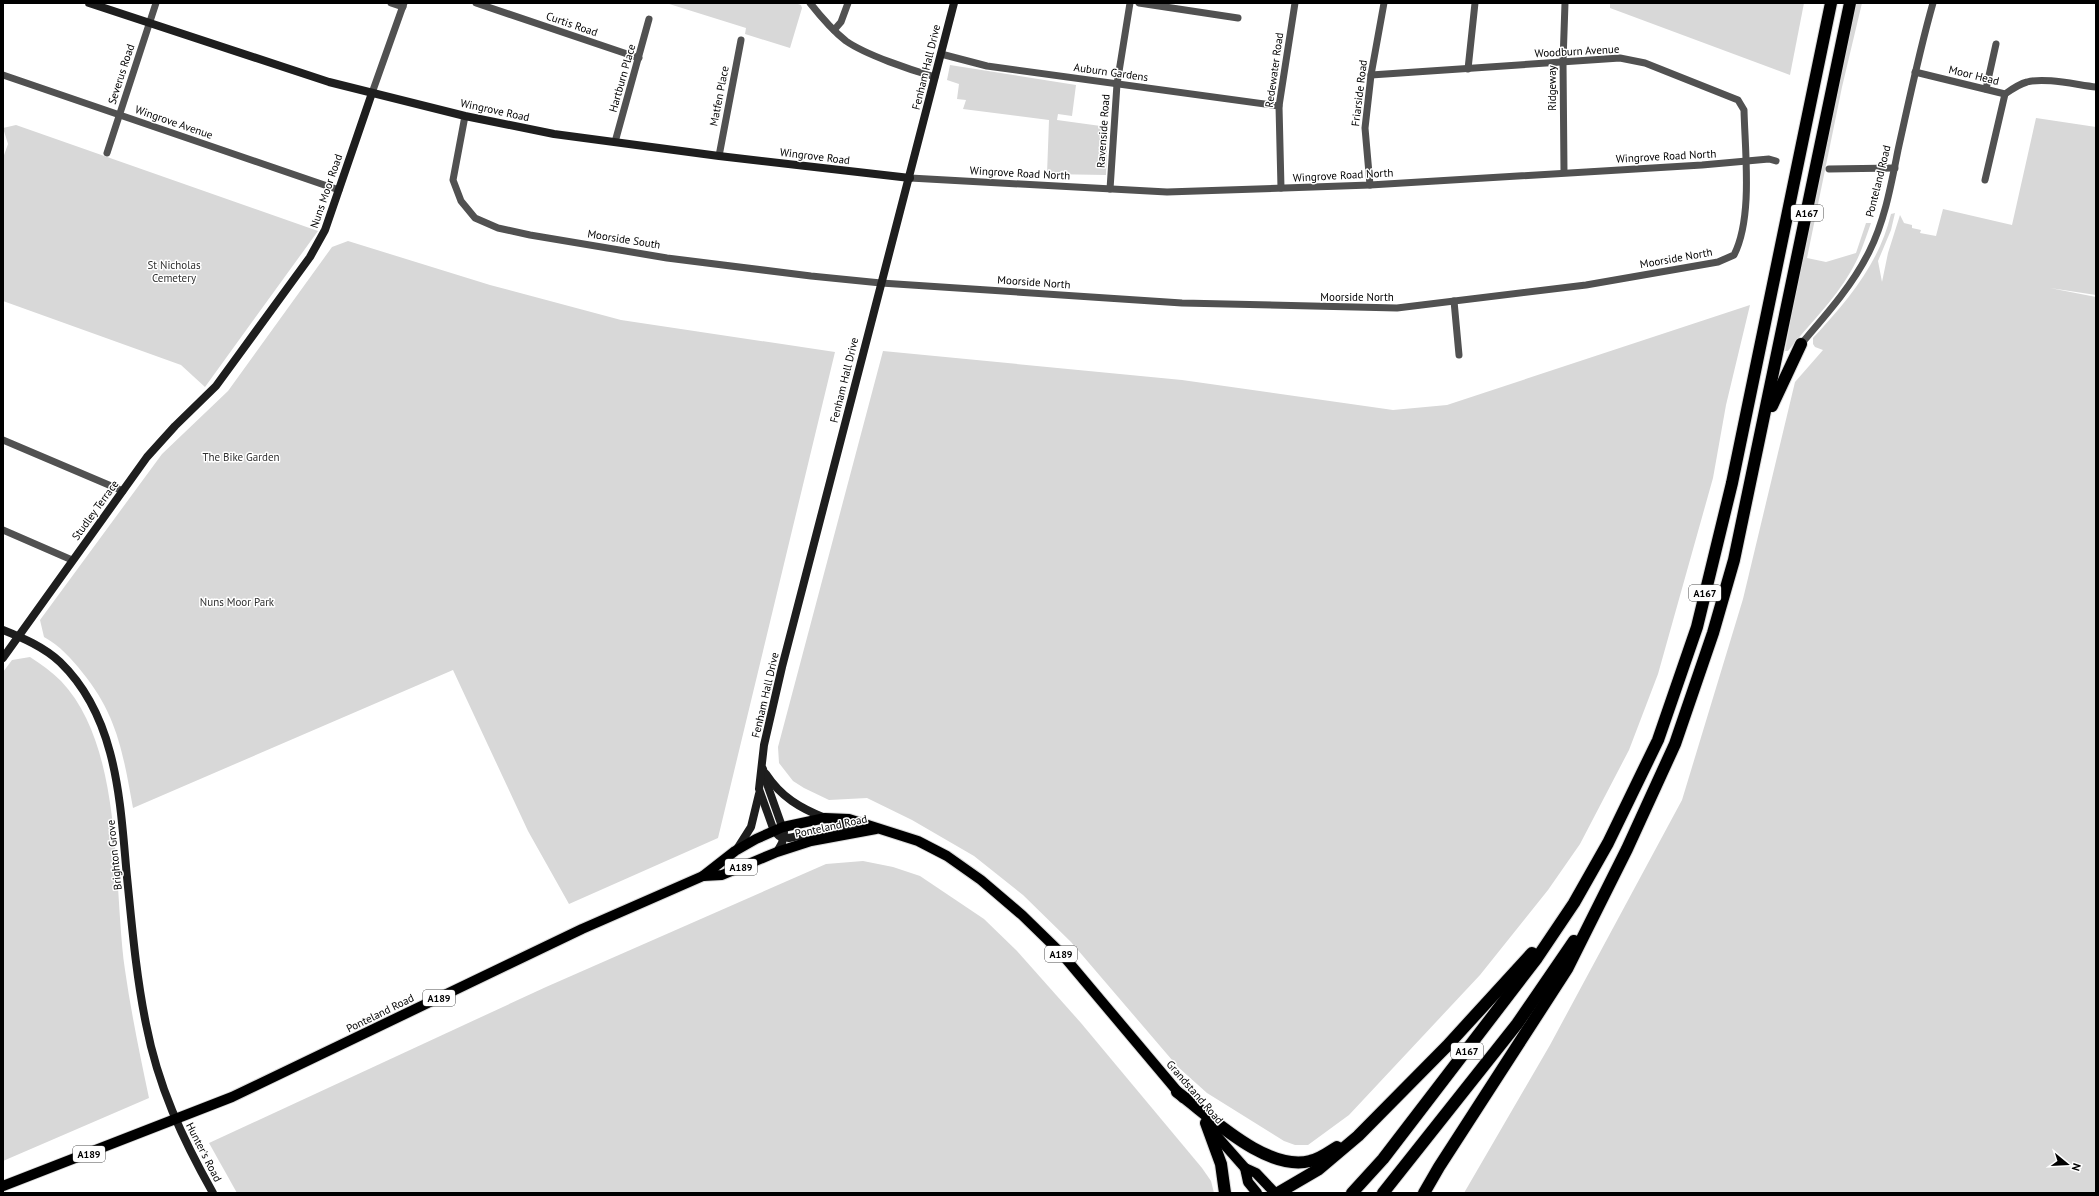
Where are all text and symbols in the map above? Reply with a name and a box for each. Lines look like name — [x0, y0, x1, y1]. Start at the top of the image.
street label: Curtis Road — [544, 9, 600, 39]
street label: Fenham Hall Drive — [909, 22, 943, 111]
street label: Redewater Road — [1262, 31, 1286, 108]
street label: Severus Road — [105, 42, 137, 106]
street label: Hartburn Place — [606, 42, 639, 114]
street label: Woodburn Avenue — [1534, 42, 1620, 60]
street label: Friarside Road — [1348, 59, 1370, 127]
street label: Auburn Gardens — [1073, 60, 1149, 84]
street label: Moor Head — [1947, 62, 2001, 88]
street label: Matfen Place — [706, 64, 732, 127]
street label: Ridgeway — [1545, 64, 1559, 111]
street label: Ravenside Road — [1093, 94, 1113, 168]
street label: Wingrove Road — [459, 96, 531, 124]
street label: Wingrove Avenue — [133, 102, 215, 142]
street label: Ponteland Road — [1862, 143, 1894, 218]
street label: Wingrove Road — [779, 145, 851, 167]
street label: Wingrove Road North — [1615, 146, 1717, 166]
street label: Nuns Moor Road — [307, 152, 345, 230]
street label: Wingrove Road North — [969, 163, 1071, 183]
street label: Wingrove Road North — [1292, 165, 1394, 185]
road number: A167 — [1791, 205, 1823, 221]
street label: Moorside South — [587, 226, 661, 252]
street label: Moorside North — [1639, 245, 1713, 271]
park label: St Nicholas Cemetery — [147, 258, 201, 285]
street label: Moorside North — [997, 272, 1071, 292]
street label: Moorside North — [1320, 290, 1394, 304]
street label: Fenham Hall Drive — [827, 335, 861, 424]
park label: The Bike Garden — [202, 450, 280, 464]
street label: Studley Terrace — [69, 477, 122, 543]
road number: A167 — [1689, 585, 1721, 601]
park label: Nuns Moor Park — [200, 595, 275, 609]
street label: Fenham Hall Drive — [748, 650, 782, 739]
street label: Ponteland Road — [793, 811, 869, 841]
street label: Brighton Grove — [103, 819, 125, 891]
road number: A189 — [725, 859, 757, 875]
road number: A189 — [1045, 946, 1077, 962]
road number: A189 — [423, 990, 455, 1006]
street label: Ponteland Road — [344, 991, 416, 1035]
road number: A167 — [1451, 1043, 1483, 1059]
street label: Grandstand Road — [1164, 1057, 1227, 1127]
street label: Hunter's Road — [183, 1120, 225, 1184]
north arrow — [2047, 1144, 2087, 1184]
road number: A189 — [73, 1146, 105, 1162]
text: N — [2069, 1161, 2084, 1173]

